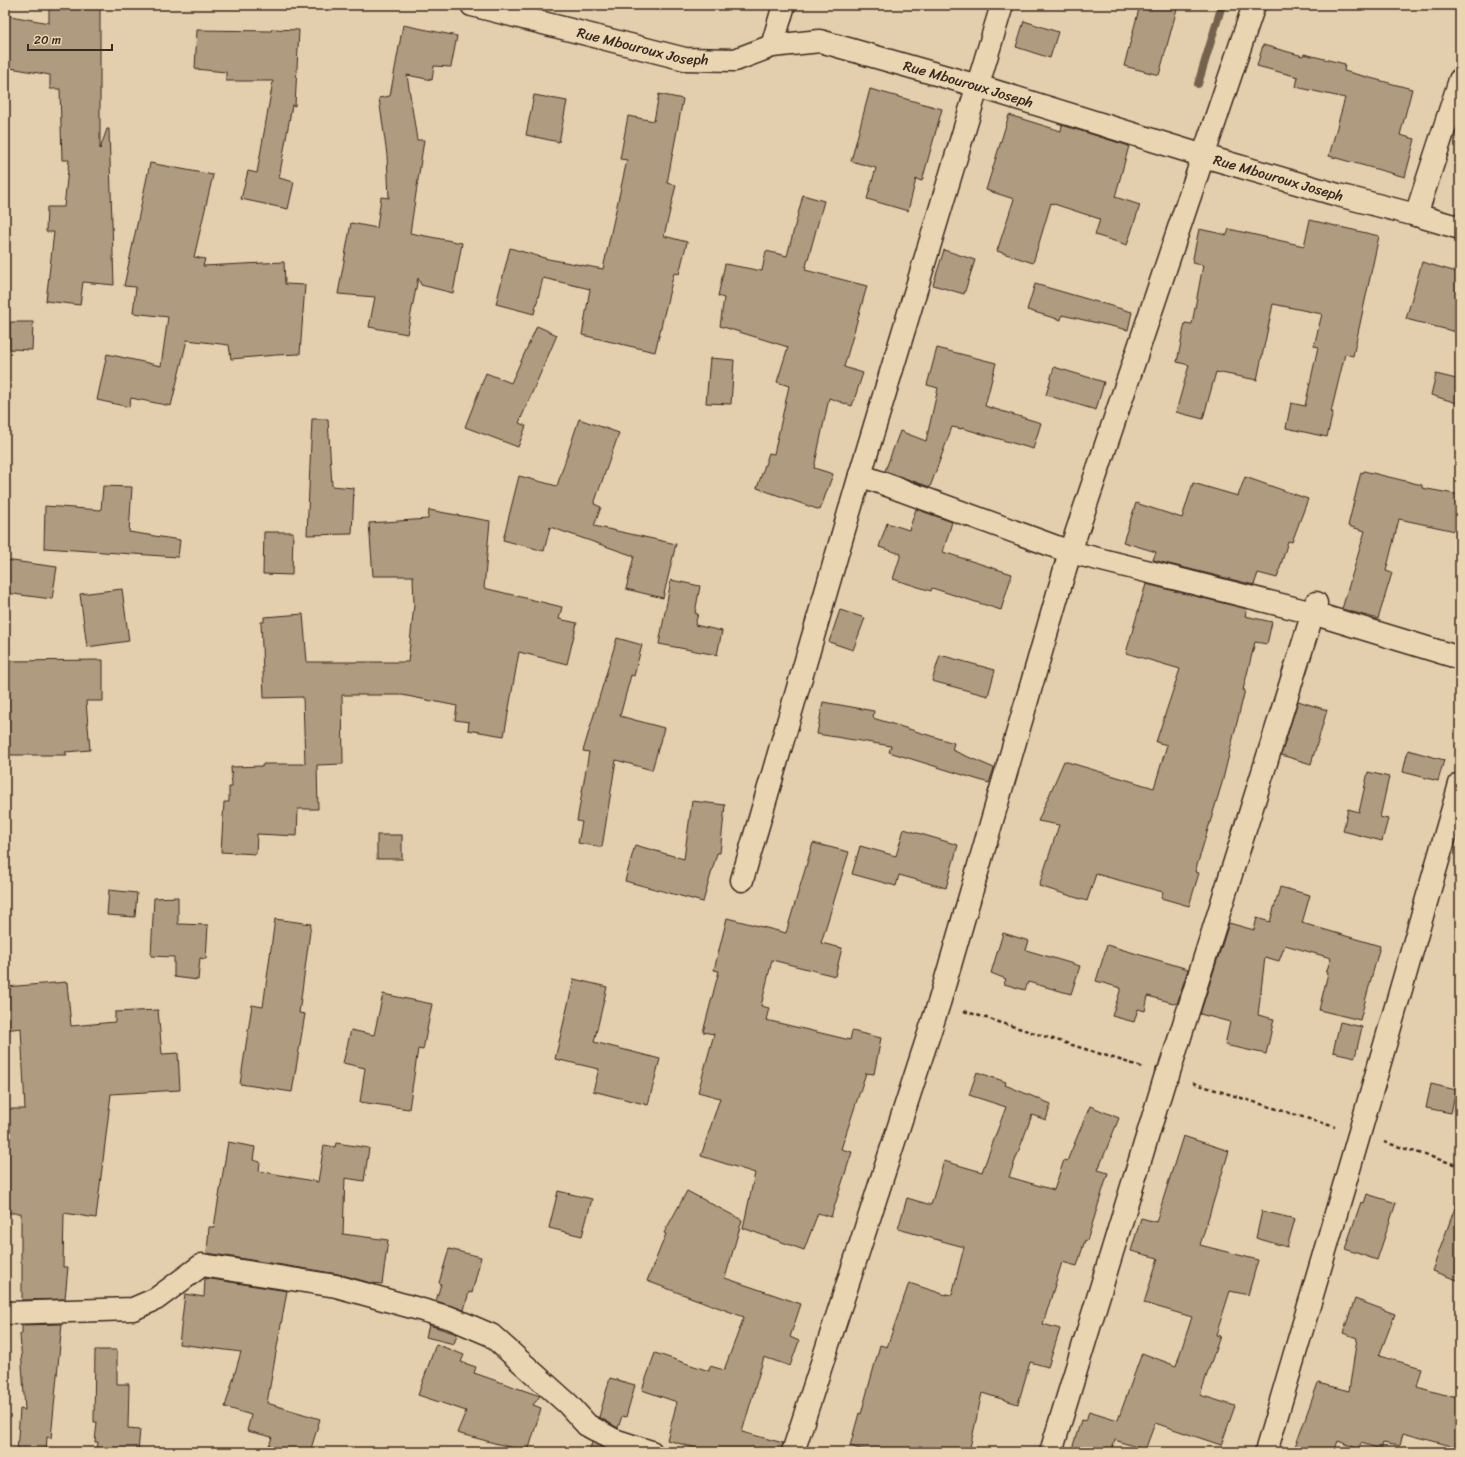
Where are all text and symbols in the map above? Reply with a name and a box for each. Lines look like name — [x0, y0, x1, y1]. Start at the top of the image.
street label: Rue Mbouroux Joseph — [574, 20, 709, 72]
scale bar — [28, 26, 112, 52]
text: 20 m — [34, 29, 61, 51]
street label: Rue Mbouroux Joseph — [900, 53, 1036, 115]
street label: Rue Mbouroux Joseph — [1210, 147, 1346, 209]

